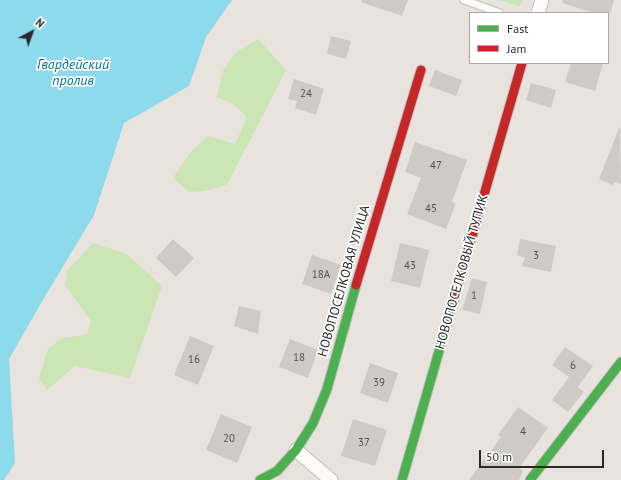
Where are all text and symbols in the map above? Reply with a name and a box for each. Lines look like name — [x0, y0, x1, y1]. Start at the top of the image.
north arrow — [12, 12, 52, 52]
legend — [469, 12, 609, 64]
text: N — [33, 15, 47, 31]
text: Fast — [507, 21, 528, 36]
text: Jam — [507, 41, 526, 56]
water label: Гвардейский пролив — [37, 57, 109, 90]
house number: 24 — [300, 87, 312, 101]
house number: 47 — [430, 159, 442, 173]
street label: НОВОПОСЕЛКОВЫЙ ТУПИК — [432, 193, 492, 351]
house number: 45 — [425, 202, 437, 216]
street label: НОВОПОСЕЛКОВАЯ УЛИЦА — [315, 203, 373, 359]
house number: 3 — [533, 249, 539, 263]
house number: 43 — [404, 259, 416, 273]
house number: 18А — [312, 268, 330, 282]
house number: 1 — [471, 289, 477, 303]
house number: 18 — [293, 351, 305, 365]
house number: 16 — [188, 353, 200, 367]
house number: 6 — [570, 359, 576, 373]
house number: 39 — [373, 376, 385, 390]
house number: 4 — [520, 425, 526, 439]
house number: 20 — [223, 432, 235, 446]
house number: 37 — [358, 436, 370, 450]
scale bar — [481, 442, 606, 468]
text: 50 m — [486, 449, 512, 464]

